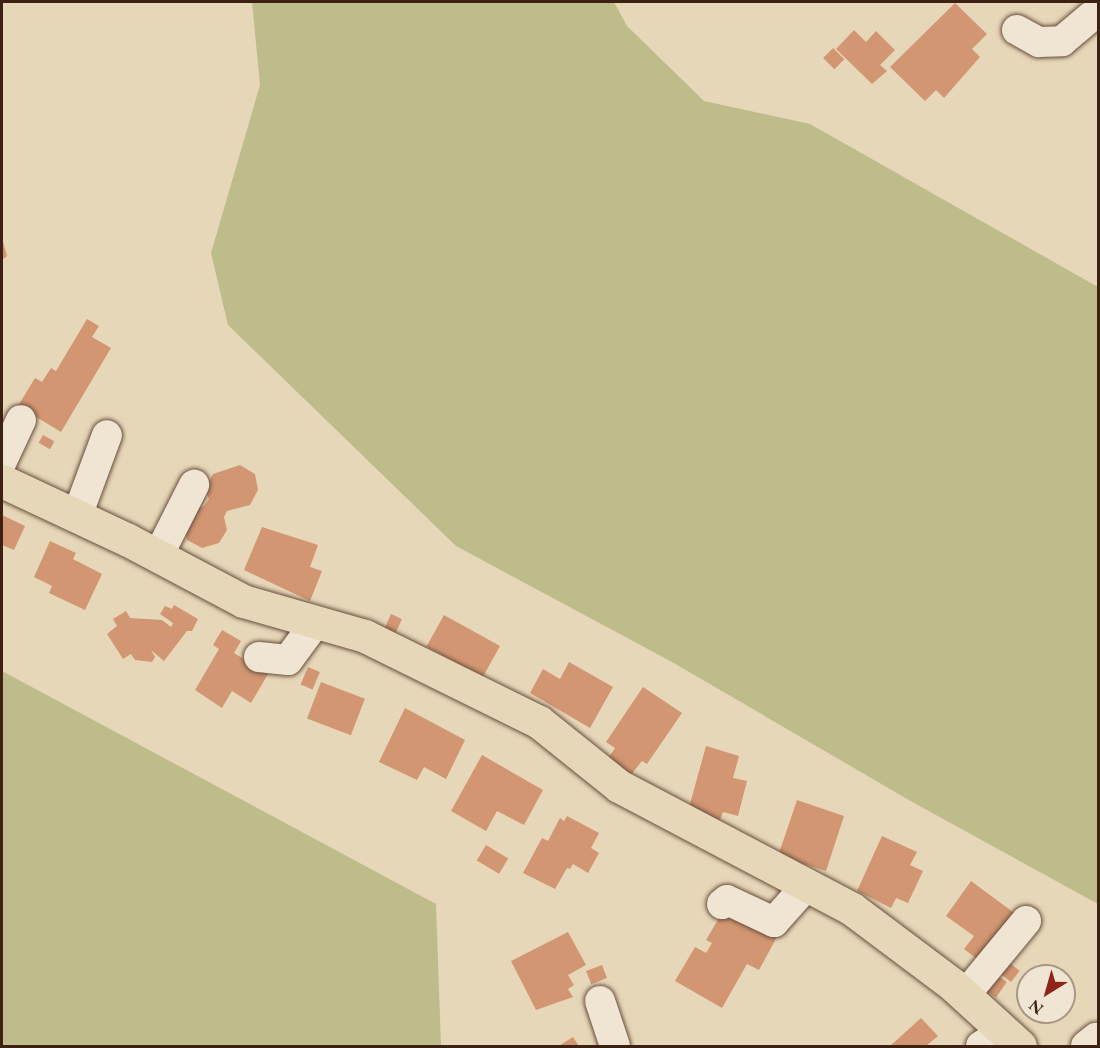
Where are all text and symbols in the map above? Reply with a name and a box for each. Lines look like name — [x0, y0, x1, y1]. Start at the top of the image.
north arrow — [1016, 964, 1076, 1024]
text: N — [1025, 995, 1048, 1019]

